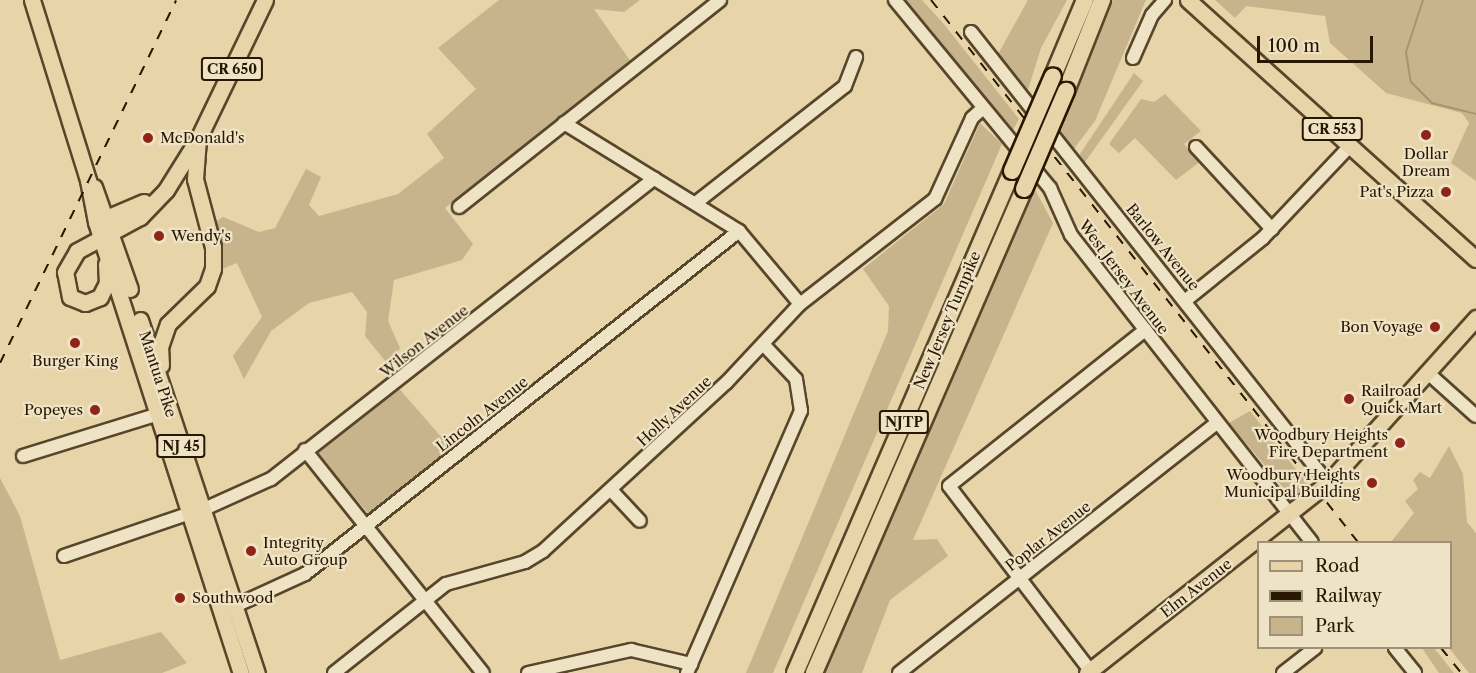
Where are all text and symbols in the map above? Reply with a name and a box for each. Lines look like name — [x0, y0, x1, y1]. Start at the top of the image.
scale bar — [1260, 24, 1376, 62]
text: 100 m — [1268, 35, 1320, 57]
road number: CR 650 — [200, 58, 264, 80]
road number: CR 553 — [1300, 118, 1364, 140]
marker: Dollar Dream — [1419, 128, 1433, 142]
place label: McDonald's — [160, 129, 245, 147]
marker: McDonald's — [141, 131, 155, 145]
place label: Dollar Dream — [1402, 144, 1450, 179]
place label: Pat's Pizza — [1360, 183, 1434, 201]
marker: Pat's Pizza — [1439, 185, 1453, 199]
street label: Barlow Avenue — [1122, 200, 1204, 294]
street label: West Jersey Avenue — [1075, 216, 1173, 338]
place label: Wendy's — [171, 227, 231, 245]
marker: Wendy's — [152, 229, 166, 243]
street label: New Jersey Turnpike — [910, 248, 984, 392]
street label: Wilson Avenue — [376, 301, 472, 381]
place label: Bon Voyage — [1340, 318, 1423, 336]
marker: Bon Voyage — [1428, 320, 1442, 334]
street label: Mantua Pike — [136, 329, 180, 419]
marker: Burger King — [68, 336, 82, 350]
place label: Burger King — [32, 352, 118, 370]
street label: Lincoln Avenue — [432, 372, 532, 456]
street label: Holly Avenue — [633, 372, 715, 450]
place label: Railroad Quick Mart — [1361, 381, 1442, 416]
marker: Railroad Quick Mart — [1342, 392, 1356, 406]
place label: Popeyes — [24, 401, 83, 419]
marker: Popeyes — [88, 403, 102, 417]
road number: NJTP — [878, 411, 930, 433]
place label: Woodbury Heights Fire Department — [1254, 425, 1388, 460]
road number: NJ 45 — [156, 435, 207, 457]
marker: Woodbury Heights Fire Department — [1393, 436, 1407, 450]
place label: Woodbury Heights Municipal Building — [1224, 465, 1360, 500]
marker: Woodbury Heights Municipal Building — [1365, 476, 1379, 490]
street label: Poplar Avenue — [1001, 497, 1095, 575]
place label: Integrity Auto Group — [263, 533, 348, 568]
legend — [1257, 541, 1452, 649]
marker: Integrity Auto Group — [244, 544, 258, 558]
street label: Elm Avenue — [1157, 554, 1235, 622]
text: Road — [1315, 555, 1360, 577]
text: Railway — [1315, 585, 1382, 607]
place label: Southwood — [192, 589, 273, 607]
marker: Southwood — [173, 591, 187, 605]
text: Park — [1315, 615, 1354, 637]

